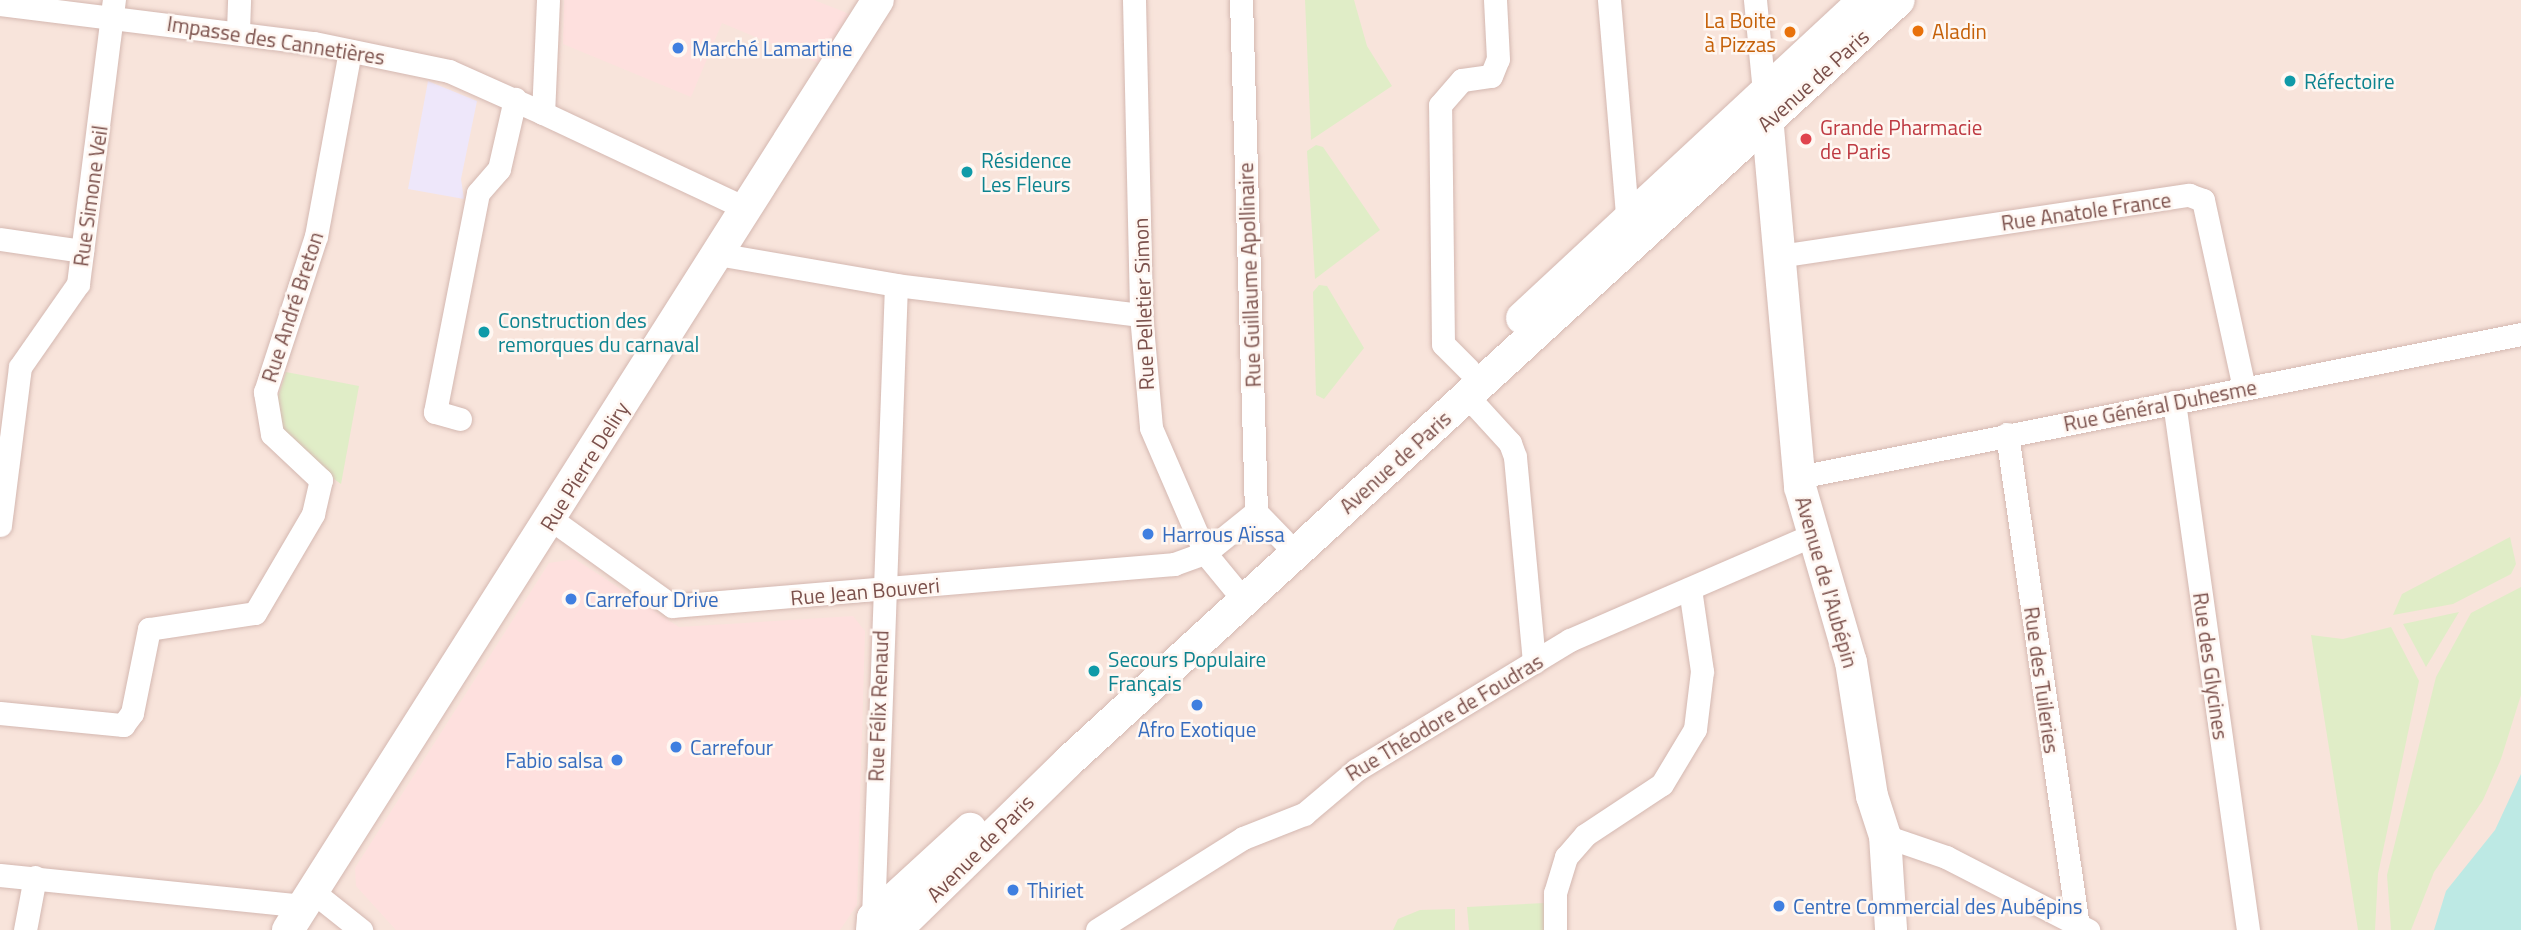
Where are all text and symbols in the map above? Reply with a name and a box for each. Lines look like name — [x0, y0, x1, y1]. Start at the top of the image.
place label: La Boite à Pizzas — [1704, 7, 1776, 57]
street label: Impasse des Cannetières — [165, 10, 387, 70]
place label: Aladin — [1932, 18, 1987, 44]
street label: Avenue de Paris — [1752, 23, 1874, 137]
marker: Aladin — [1910, 23, 1926, 39]
marker: La Boite à Pizzas — [1782, 24, 1798, 40]
place label: Marché Lamartine — [692, 35, 853, 61]
marker: Marché Lamartine — [670, 40, 686, 56]
place label: Réfectoire — [2304, 68, 2395, 94]
marker: Réfectoire — [2282, 73, 2298, 89]
place label: Grande Pharmacie de Paris — [1820, 114, 1982, 164]
street label: Rue Simone Veil — [68, 124, 112, 268]
marker: Grande Pharmacie de Paris — [1798, 131, 1814, 147]
place label: Résidence Les Fleurs — [981, 147, 1071, 197]
street label: Rue Guillaume Apollinaire — [1232, 162, 1266, 388]
marker: Résidence Les Fleurs — [959, 164, 975, 180]
street label: Rue Anatole France — [1999, 187, 2173, 235]
street label: Rue Pelletier Simon — [1127, 217, 1159, 391]
street label: Rue André Breton — [256, 229, 328, 385]
place label: Construction des remorques du carnaval — [498, 307, 699, 357]
marker: Construction des remorques du carnaval — [476, 324, 492, 340]
street label: Rue Général Duhesme — [2061, 374, 2259, 436]
street label: Rue Pierre Deliry — [534, 397, 634, 535]
street label: Avenue de Paris — [1334, 405, 1456, 519]
street label: Avenue de l'Aubépin — [1790, 493, 1864, 671]
place label: Harrous Aïssa — [1162, 521, 1285, 547]
marker: Harrous Aïssa — [1140, 526, 1156, 542]
street label: Rue Jean Bouveri — [789, 572, 941, 610]
place label: Carrefour Drive — [585, 586, 719, 612]
marker: Carrefour Drive — [563, 591, 579, 607]
street label: Rue des Glycines — [2188, 591, 2234, 741]
street label: Rue des Tuileries — [2019, 605, 2065, 755]
street label: Rue Félix Renaud — [863, 630, 893, 782]
place label: Secours Populaire Français — [1108, 646, 1266, 696]
street label: Rue Théodore de Foudras — [1341, 648, 1547, 786]
marker: Secours Populaire Français — [1086, 663, 1102, 679]
marker: Afro Exotique — [1189, 697, 1205, 713]
place label: Afro Exotique — [1138, 716, 1256, 742]
place label: Carrefour — [690, 734, 773, 760]
marker: Carrefour — [668, 739, 684, 755]
place label: Fabio salsa — [505, 747, 603, 773]
marker: Fabio salsa — [609, 752, 625, 768]
street label: Avenue de Paris — [921, 789, 1039, 907]
place label: Thiriet — [1027, 877, 1084, 903]
marker: Thiriet — [1005, 882, 1021, 898]
place label: Centre Commercial des Aubépins — [1793, 893, 2083, 919]
marker: Centre Commercial des Aubépins — [1771, 898, 1787, 914]

